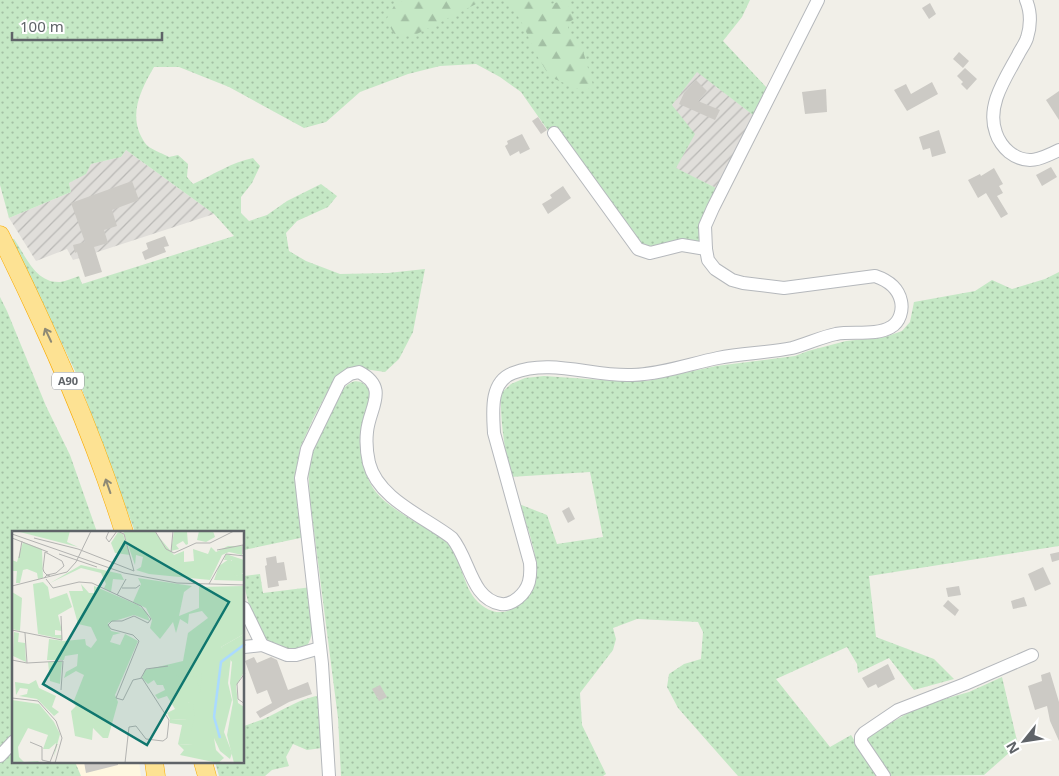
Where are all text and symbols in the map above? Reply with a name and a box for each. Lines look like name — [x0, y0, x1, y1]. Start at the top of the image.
scale bar — [12, 10, 162, 42]
text: 100 m — [20, 16, 64, 36]
one-way arrow — [43, 328, 53, 343]
road number: Α90 — [52, 372, 84, 390]
one-way arrow — [103, 478, 113, 494]
inset map — [12, 531, 245, 764]
north arrow — [999, 716, 1049, 766]
text: N — [1001, 738, 1023, 757]

